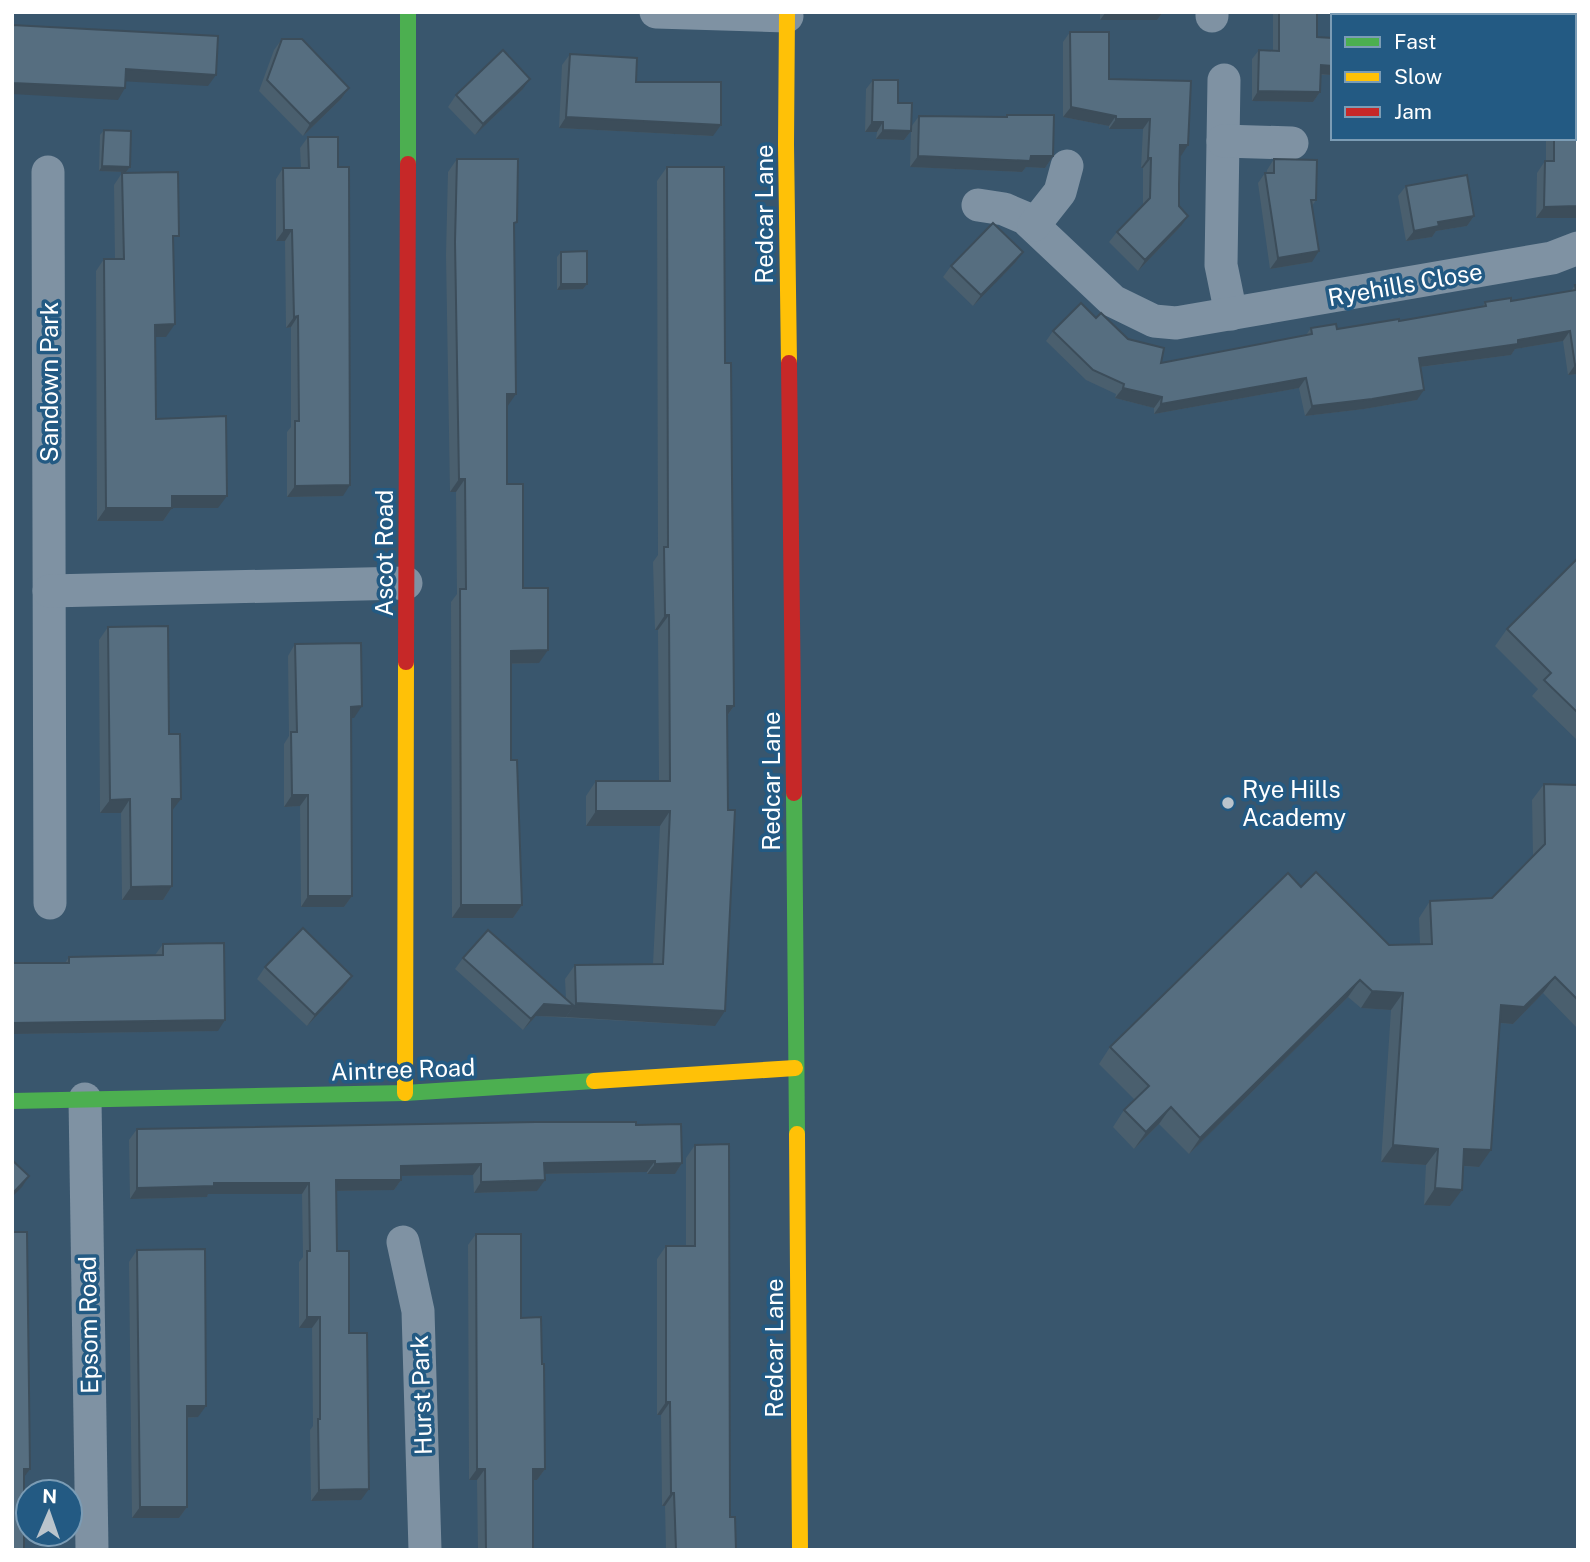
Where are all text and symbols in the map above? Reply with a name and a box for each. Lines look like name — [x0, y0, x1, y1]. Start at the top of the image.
legend — [1331, 14, 1576, 140]
text: Fast — [1394, 29, 1436, 54]
text: Slow — [1394, 64, 1442, 89]
text: Jam — [1394, 99, 1432, 124]
street label: Redcar Lane — [750, 144, 778, 284]
street label: Ryehills Close — [1326, 257, 1484, 311]
street label: Sandown Park — [35, 302, 63, 462]
street label: Ascot Road — [370, 490, 398, 616]
street label: Redcar Lane — [757, 711, 785, 851]
place label: Rye Hills Academy — [1242, 775, 1346, 831]
marker: Rye Hills Academy — [1220, 795, 1236, 811]
street label: Aintree Road — [330, 1052, 476, 1086]
street label: Epsom Road — [73, 1256, 103, 1394]
street label: Redcar Lane — [760, 1278, 788, 1418]
street label: Hurst Park — [405, 1335, 437, 1455]
north arrow — [14, 1478, 84, 1548]
text: N — [42, 1485, 57, 1507]

